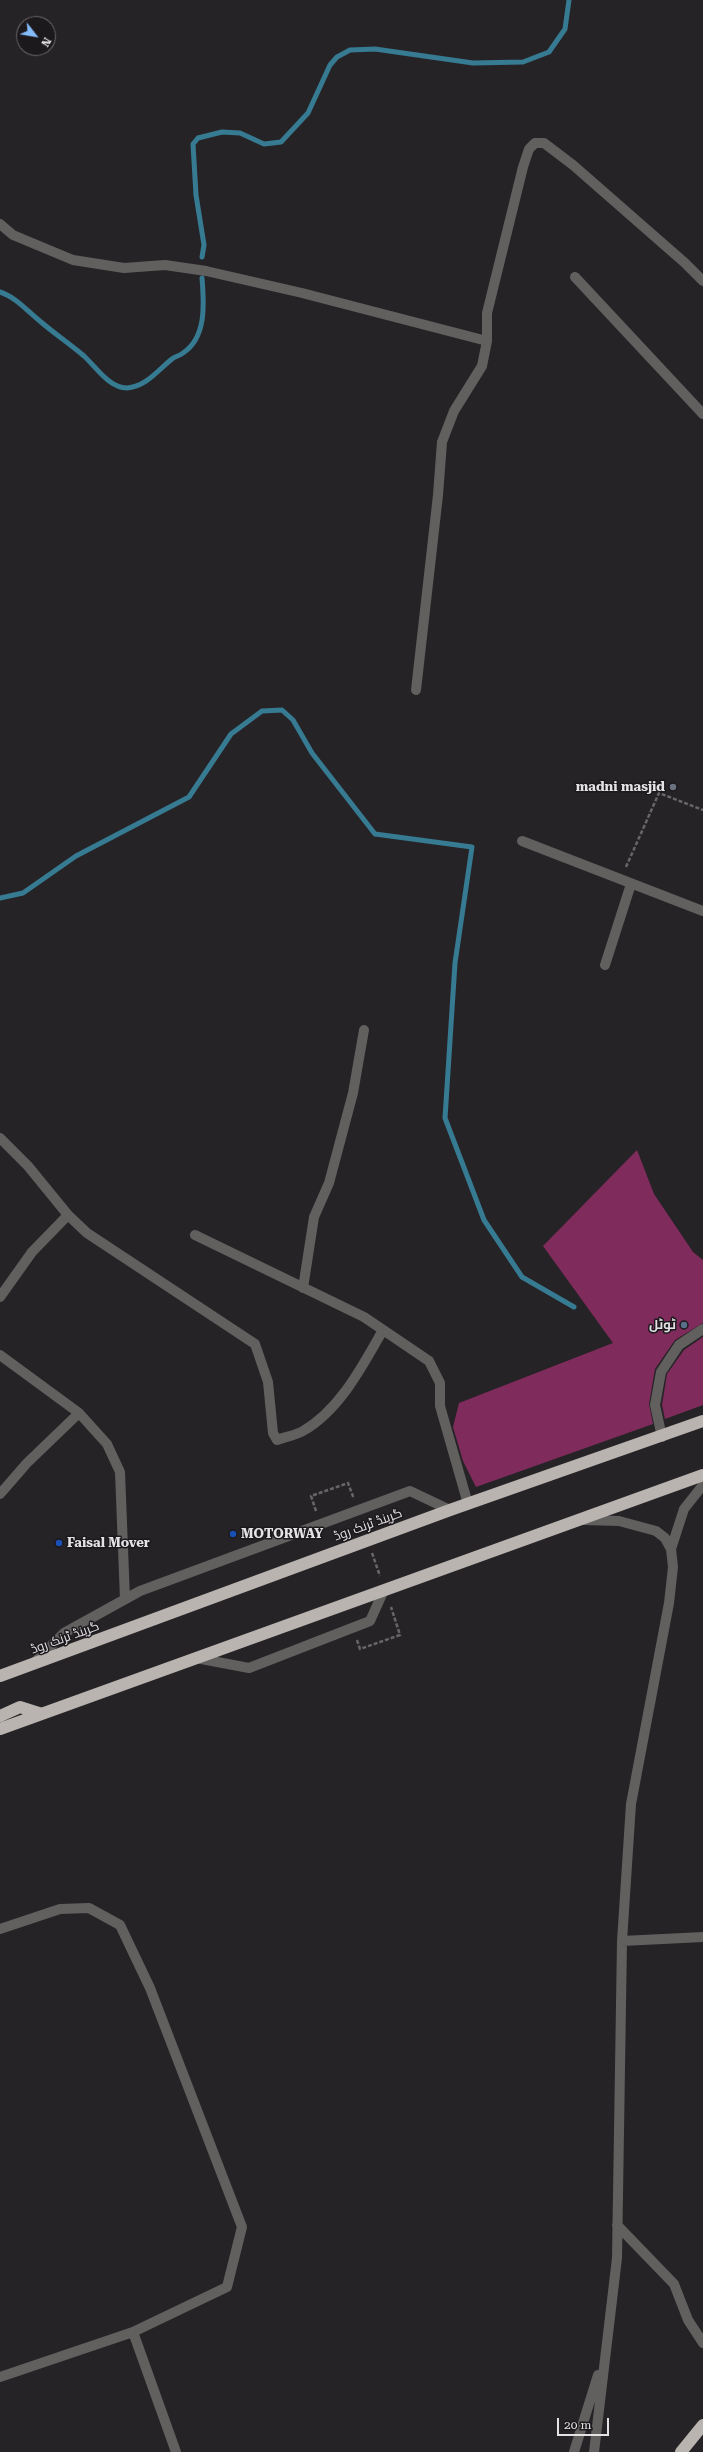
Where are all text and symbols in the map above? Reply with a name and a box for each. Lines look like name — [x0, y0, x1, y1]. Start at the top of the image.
north arrow — [16, 16, 56, 56]
text: N — [38, 35, 54, 49]
place label: madni masjid — [576, 779, 665, 795]
marker: madni masjid — [668, 782, 678, 792]
place label: ٹوٹل — [649, 1317, 676, 1333]
marker: ٹوٹل — [679, 1320, 689, 1330]
street label: گرینڈ ٹرنک روڈ — [332, 1505, 404, 1545]
place label: MOTORWAY — [241, 1526, 323, 1542]
marker: MOTORWAY — [228, 1529, 238, 1539]
place label: Faisal Mover — [67, 1535, 150, 1551]
marker: Faisal Mover — [54, 1538, 64, 1548]
street label: گرینڈ ٹرنک روڈ — [29, 1618, 101, 1658]
scale bar — [559, 2410, 611, 2436]
text: 20 m — [564, 2418, 591, 2432]

